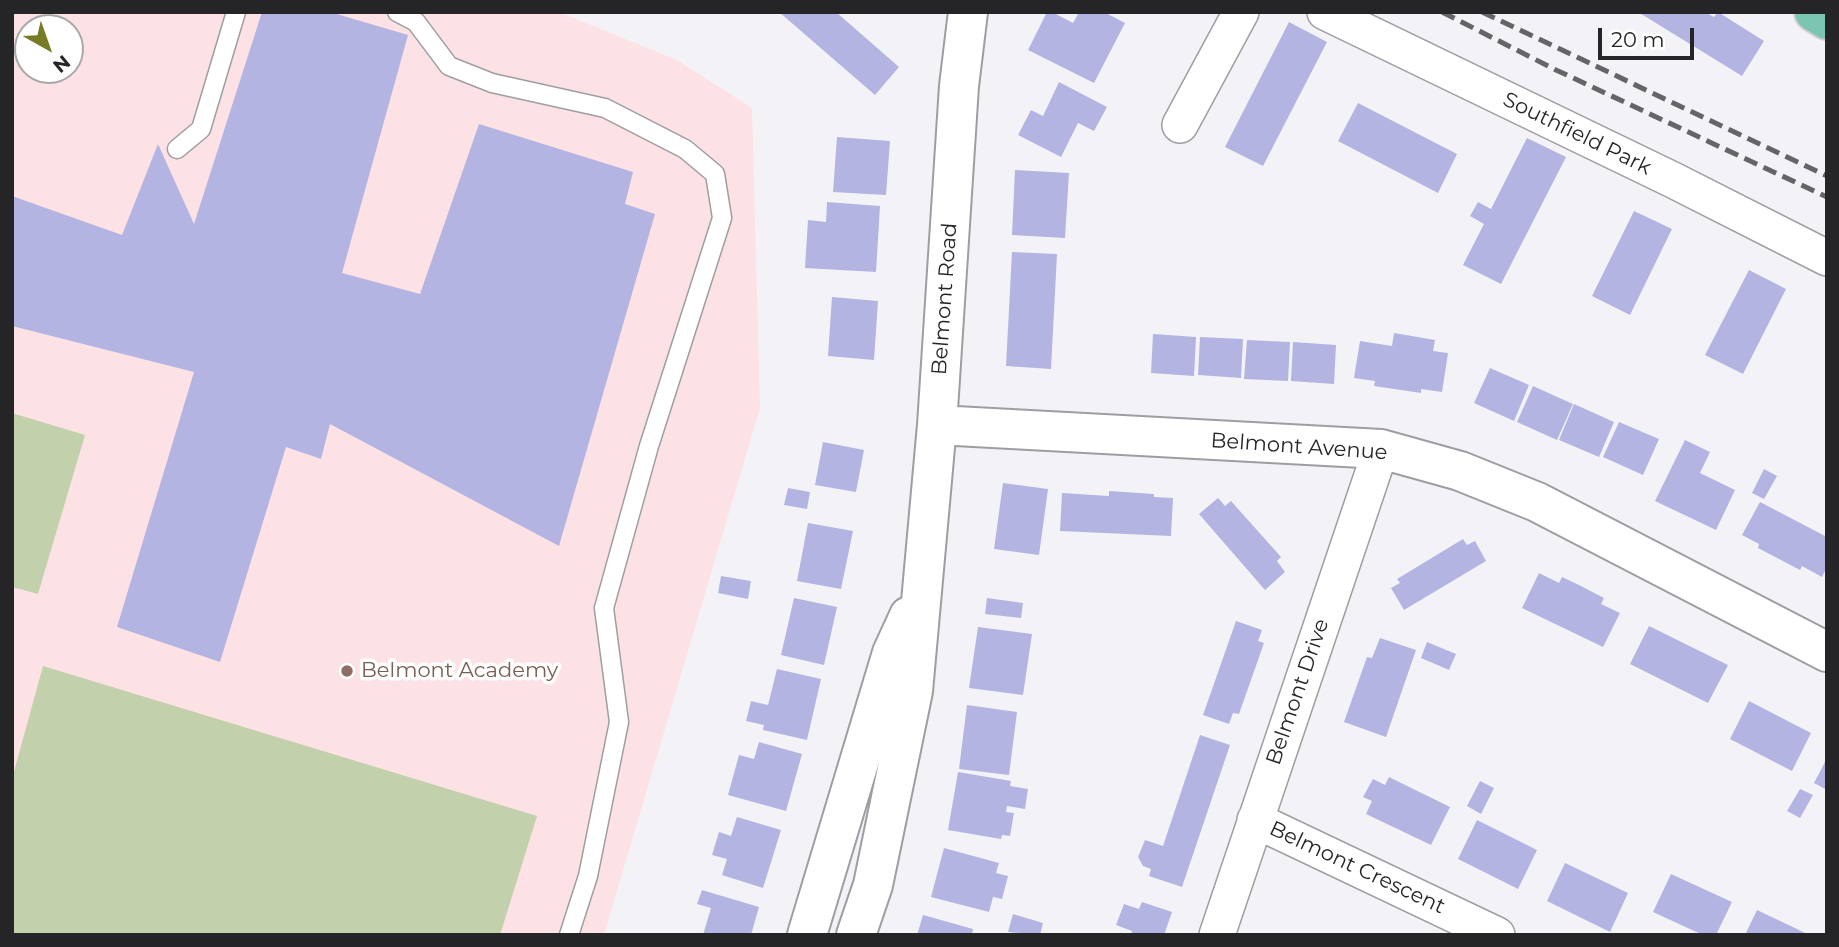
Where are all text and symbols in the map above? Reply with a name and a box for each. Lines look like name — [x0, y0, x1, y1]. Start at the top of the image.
north arrow — [14, 14, 84, 84]
scale bar — [1601, 14, 1697, 58]
text: 20 m — [1611, 27, 1665, 52]
text: N — [48, 50, 75, 78]
street label: Southfield Park — [1499, 87, 1655, 181]
street label: Belmont Road — [927, 222, 963, 376]
street label: Belmont Avenue — [1210, 428, 1388, 466]
street label: Belmont Drive — [1261, 616, 1335, 768]
place label: Belmont Academy — [361, 658, 558, 684]
marker: Belmont Academy — [339, 663, 355, 679]
street label: Belmont Crescent — [1265, 816, 1449, 920]

